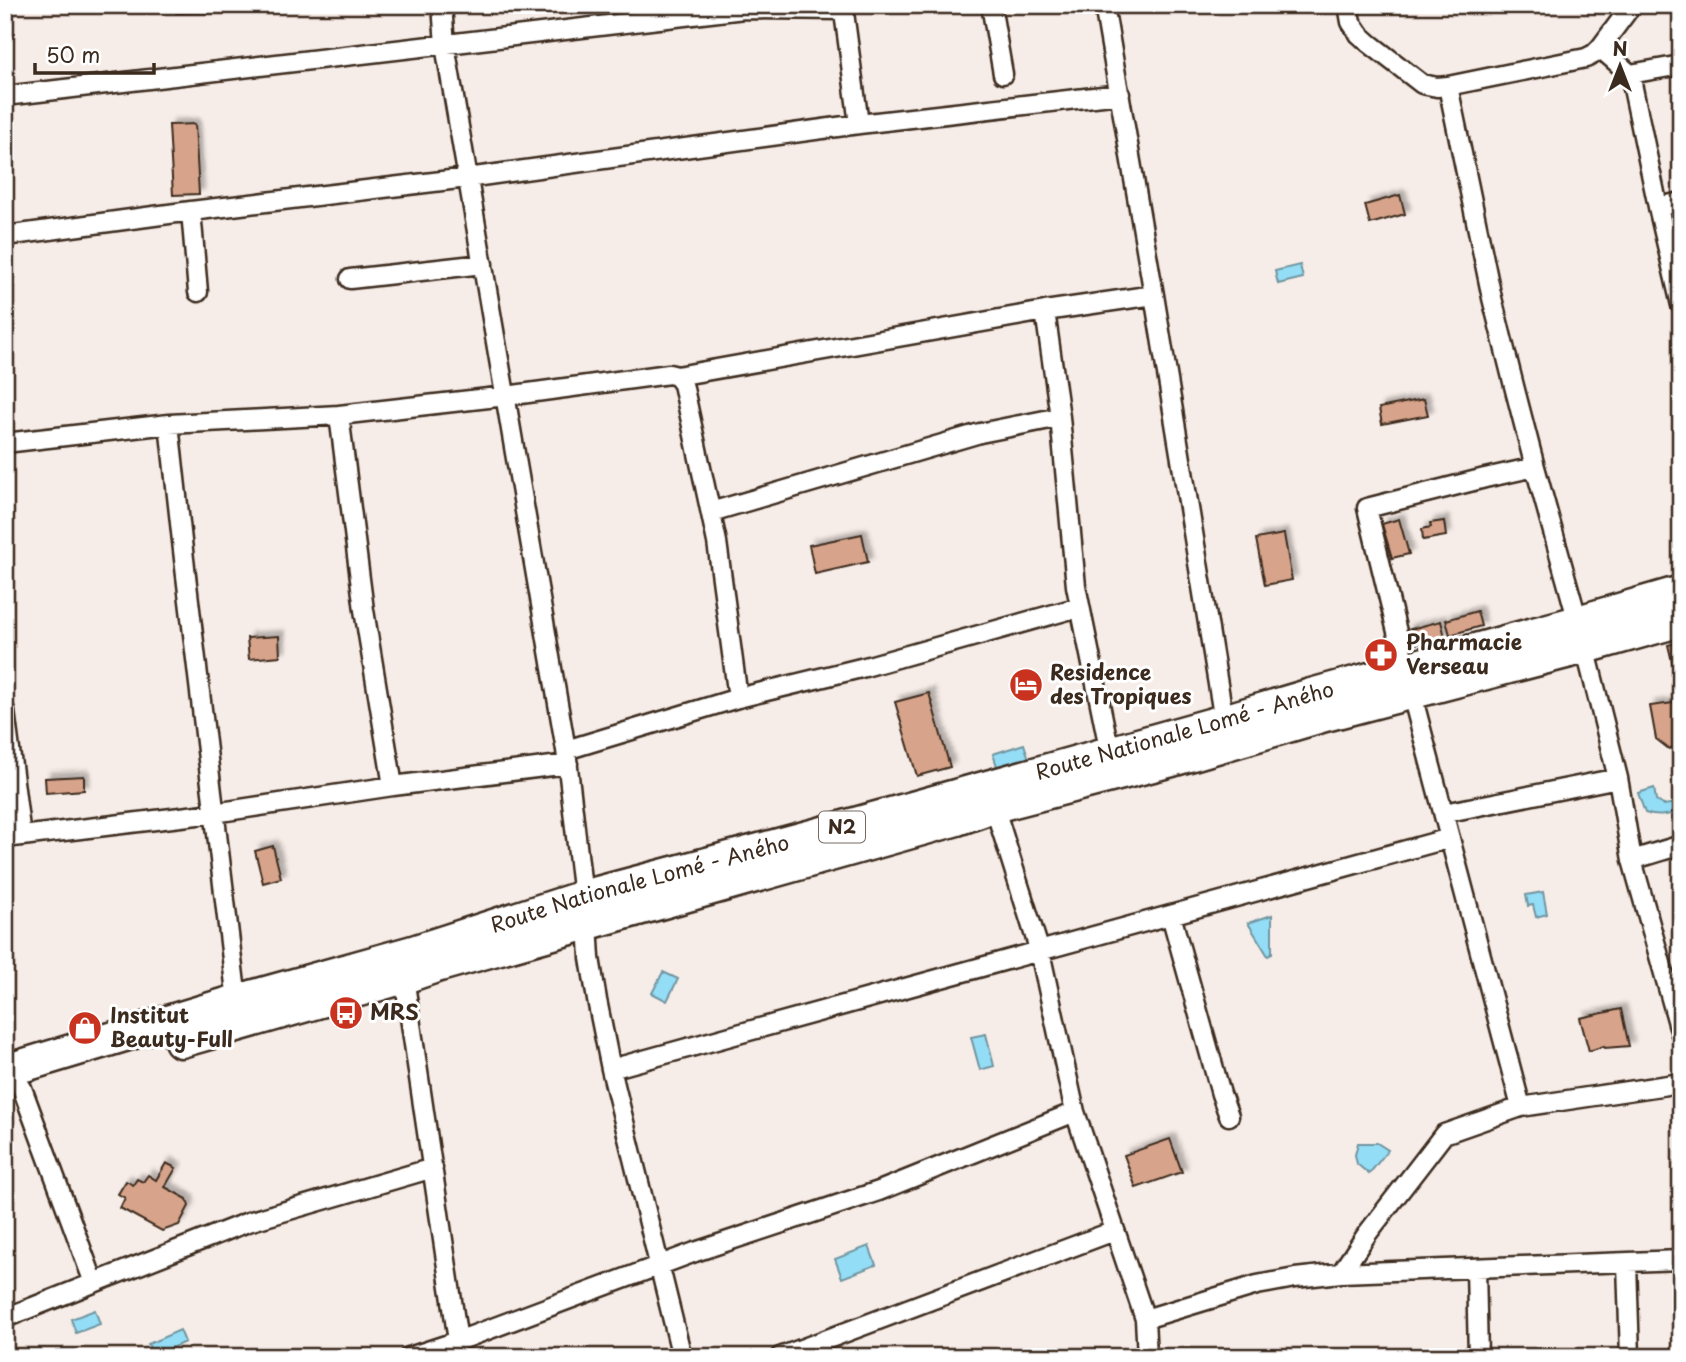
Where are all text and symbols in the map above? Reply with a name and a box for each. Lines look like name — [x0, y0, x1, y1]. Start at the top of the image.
scale bar — [35, 32, 154, 76]
north arrow — [1584, 32, 1654, 102]
text: N — [1612, 34, 1628, 62]
text: 50 m — [46, 38, 100, 70]
place label: Pharmacie Verseau — [1406, 625, 1522, 681]
pharmacy icon: Pharmacie Verseau — [1362, 636, 1400, 674]
place label: Residence des Tropiques — [1050, 655, 1192, 711]
hotel icon: Residence des Tropiques — [1007, 666, 1045, 704]
street label: Route Nationale Lomé - Aného — [1031, 671, 1337, 787]
road number: N2 — [819, 812, 865, 842]
street label: Route Nationale Lomé - Aného — [486, 825, 792, 940]
bus stop icon: MRS — [327, 994, 365, 1032]
place label: MRS — [370, 995, 419, 1027]
place label: Institut Beauty-Full — [110, 998, 233, 1054]
shop icon: Institut Beauty-Full — [66, 1009, 104, 1047]

